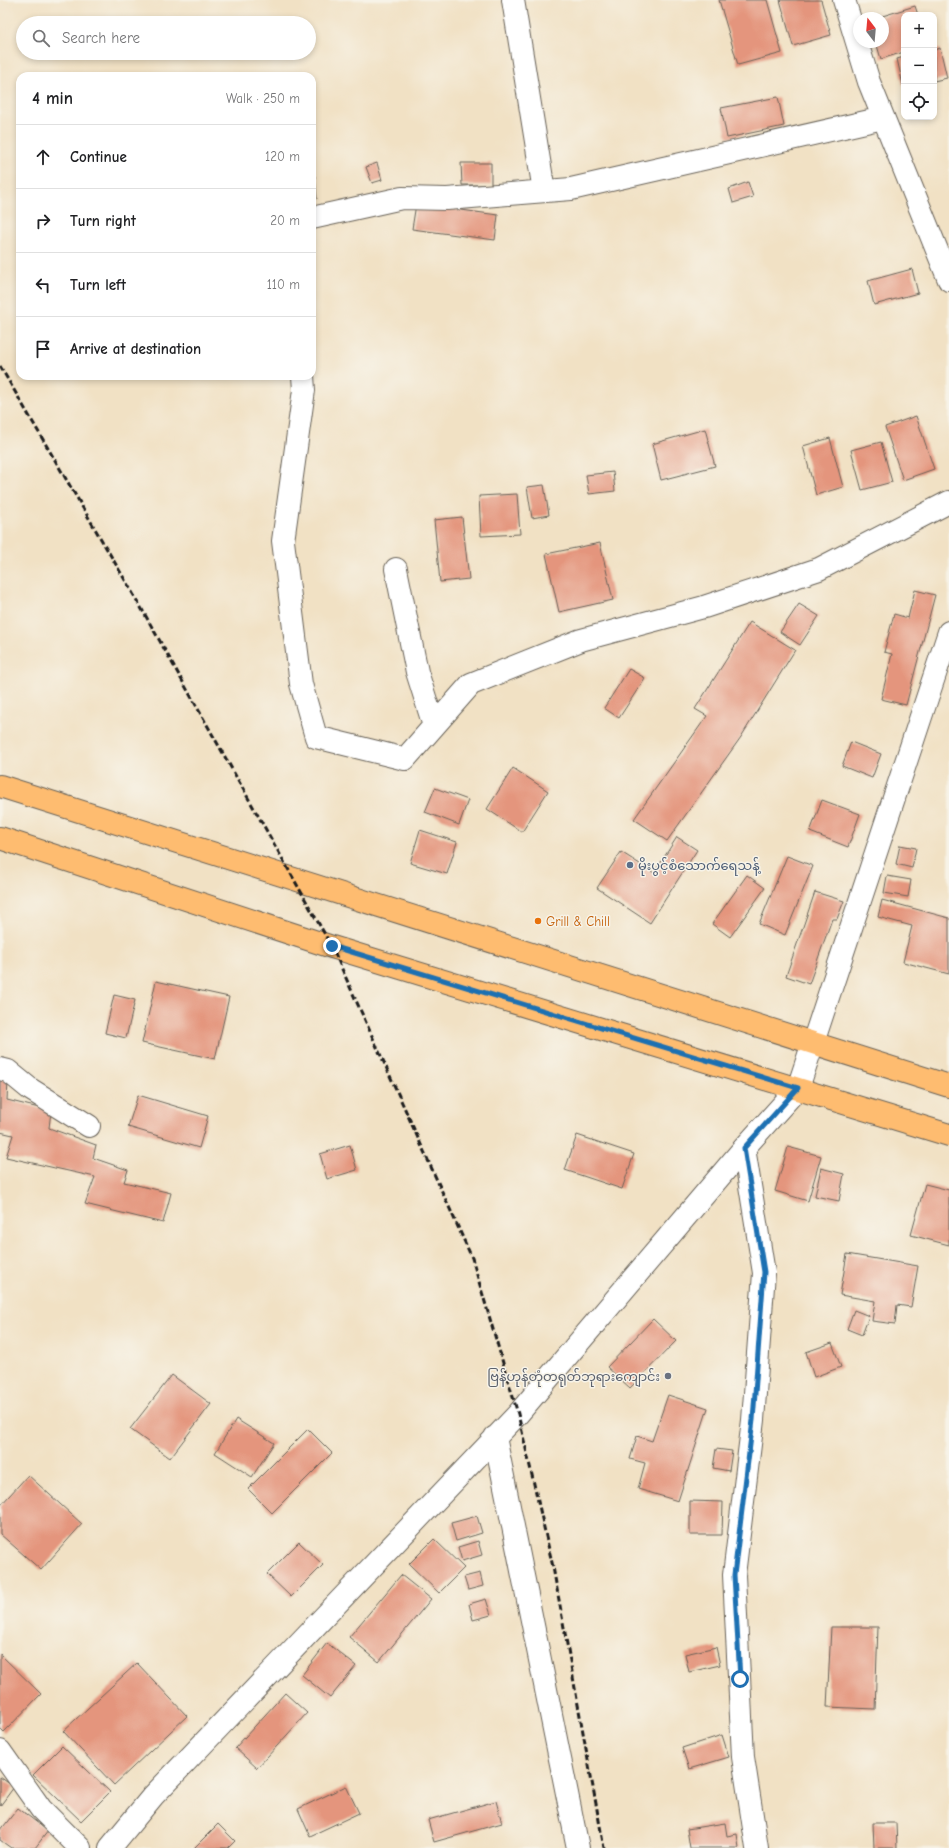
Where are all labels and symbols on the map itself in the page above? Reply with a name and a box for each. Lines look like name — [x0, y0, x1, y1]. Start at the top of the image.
north arrow — [853, 12, 889, 48]
place label: မိုးပွင့်စံသောက်ရေသန့် — [638, 857, 762, 876]
marker: မိုးပွင့်စံသောက်ရေသန့် — [625, 860, 635, 870]
place label: Grill & Chill — [546, 914, 610, 929]
marker: Grill & Chill — [533, 916, 543, 926]
route end — [323, 937, 341, 955]
place label: ဗြန်ဟုန်တုံတရုတ်ဘုရားကျောင်း — [487, 1368, 660, 1387]
marker: ဗြန်ဟုန်တုံတရုတ်ဘုရားကျောင်း — [663, 1371, 673, 1381]
route start — [731, 1670, 749, 1688]

